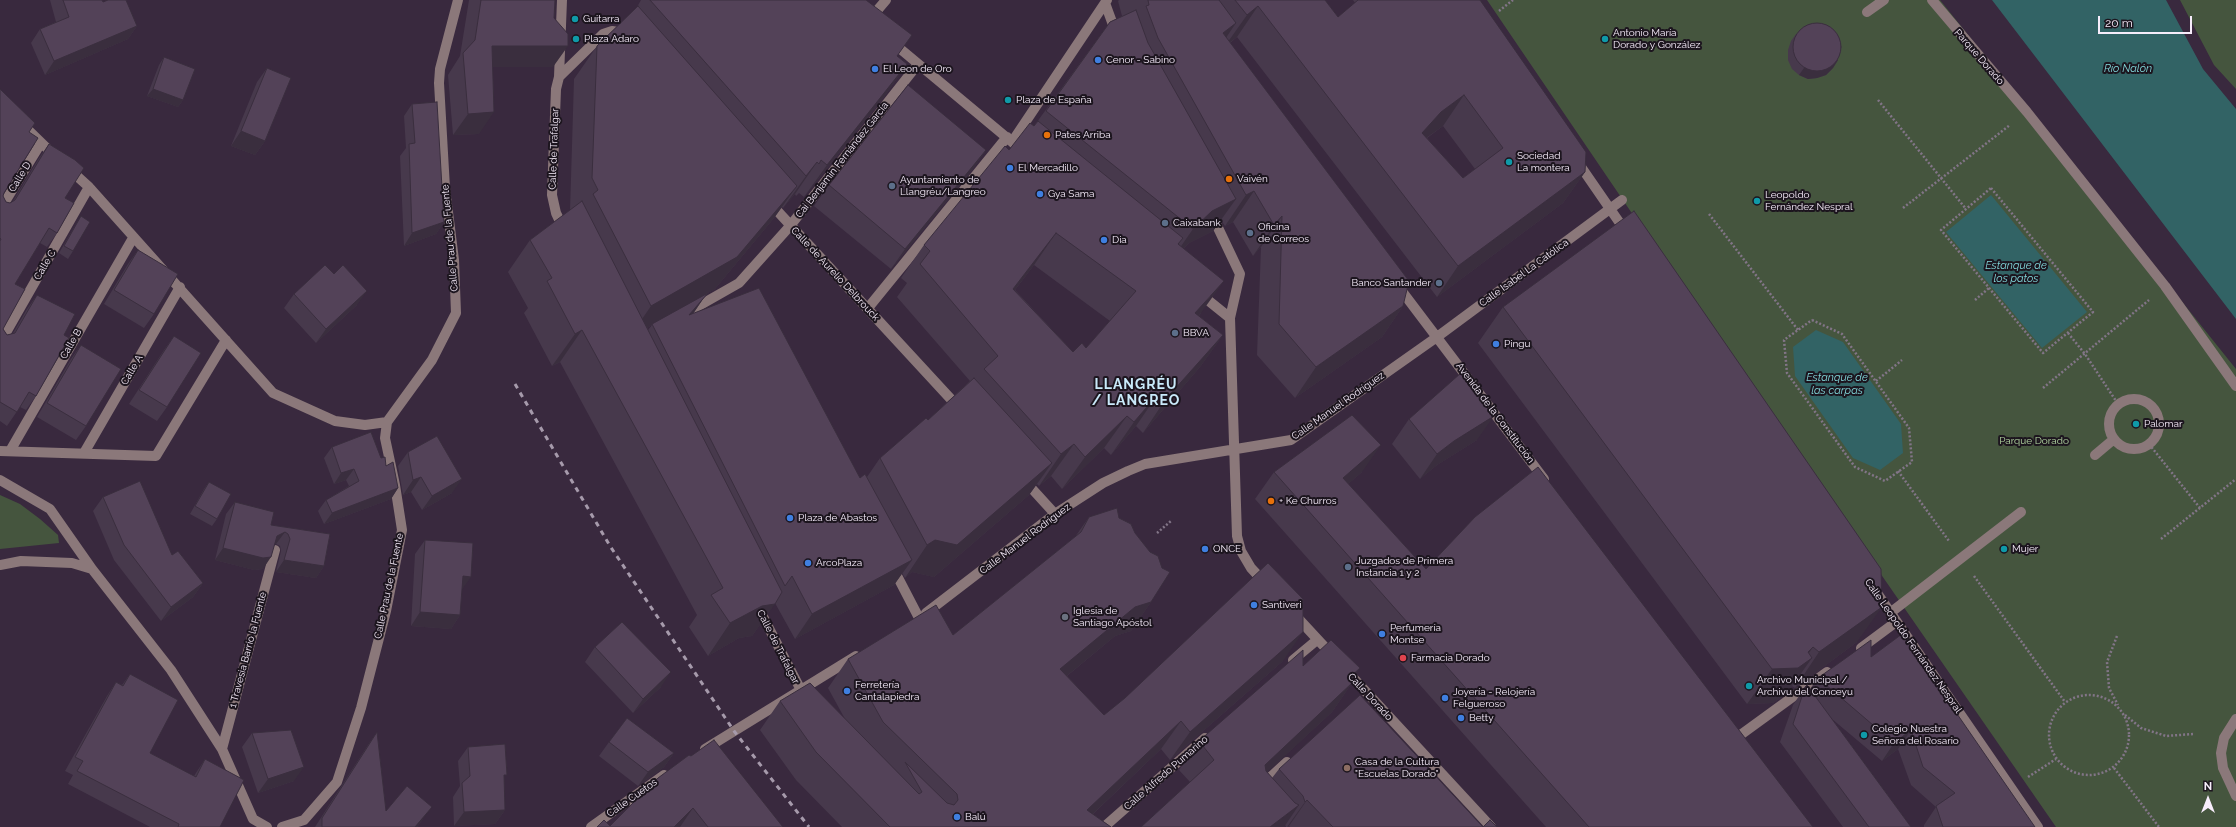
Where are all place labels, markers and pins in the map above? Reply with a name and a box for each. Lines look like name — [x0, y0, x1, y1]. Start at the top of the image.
place label: Guitarra — [583, 13, 620, 25]
marker: Guitarra — [570, 14, 580, 24]
place label: Antonio María Dorado y González — [1613, 27, 1700, 50]
place label: Plaza Adaro — [584, 33, 639, 45]
marker: Plaza Adaro — [571, 34, 581, 44]
marker: Antonio María Dorado y González — [1600, 34, 1610, 44]
place label: Cenor - Sabino — [1106, 54, 1175, 66]
marker: Cenor - Sabino — [1093, 55, 1103, 65]
place label: El Leon de Oro — [883, 63, 952, 75]
marker: El Leon de Oro — [870, 64, 880, 74]
place label: Plaza de España — [1016, 94, 1092, 106]
marker: Plaza de España — [1003, 95, 1013, 105]
place label: Pates Arriba — [1055, 129, 1111, 141]
marker: Pates Arriba — [1042, 130, 1052, 140]
place label: Sociedad La montera — [1517, 150, 1570, 174]
marker: Sociedad La montera — [1504, 157, 1514, 167]
place label: El Mercadillo — [1018, 162, 1078, 174]
marker: El Mercadillo — [1005, 163, 1015, 173]
place label: Vaivén — [1237, 173, 1268, 185]
place label: Ayuntamiento de Llangréu/Langreo — [900, 174, 986, 198]
marker: Vaivén — [1224, 174, 1234, 184]
marker: Ayuntamiento de Llangréu/Langreo — [887, 181, 897, 191]
place label: Gya Sama — [1048, 188, 1095, 200]
marker: Gya Sama — [1035, 189, 1045, 199]
place label: Leopoldo Fernández Nespral — [1765, 189, 1853, 212]
marker: Leopoldo Fernández Nespral — [1752, 196, 1762, 206]
place label: Caixabank — [1173, 217, 1221, 229]
marker: Caixabank — [1160, 218, 1170, 228]
place label: Oficina de Correos — [1258, 221, 1309, 244]
marker: Oficina de Correos — [1245, 228, 1255, 238]
place label: Dia — [1112, 234, 1127, 246]
marker: Dia — [1099, 235, 1109, 245]
place label: Banco Santander — [1352, 277, 1431, 289]
marker: Banco Santander — [1434, 278, 1444, 288]
place label: BBVA — [1183, 327, 1209, 339]
marker: BBVA — [1170, 328, 1180, 338]
place label: Pingu — [1504, 338, 1530, 350]
marker: Pingu — [1491, 339, 1501, 349]
place label: Palomar — [2144, 418, 2182, 430]
marker: Palomar — [2131, 419, 2141, 429]
place label: + Ke Churros — [1279, 495, 1337, 507]
marker: + Ke Churros — [1266, 496, 1276, 506]
place label: Plaza de Abastos — [798, 512, 877, 524]
marker: Plaza de Abastos — [785, 513, 795, 523]
place label: ONCE — [1213, 543, 1241, 555]
place label: Mujer — [2012, 543, 2038, 555]
marker: ONCE — [1200, 544, 1210, 554]
marker: Mujer — [1999, 544, 2009, 554]
place label: Juzgados de Primera Instancia 1 y 2 — [1356, 555, 1453, 578]
place label: ArcoPlaza — [816, 557, 862, 569]
marker: ArcoPlaza — [803, 558, 813, 568]
marker: Juzgados de Primera Instancia 1 y 2 — [1343, 562, 1353, 572]
place label: Santiveri — [1262, 599, 1302, 611]
marker: Santiveri — [1249, 600, 1259, 610]
place label: Iglesia de Santiago Apóstol — [1073, 605, 1152, 628]
marker: Iglesia de Santiago Apóstol — [1060, 612, 1070, 622]
place label: Perfumería Montse — [1390, 622, 1441, 646]
marker: Perfumería Montse — [1377, 629, 1387, 639]
place label: Farmacia Dorado — [1411, 652, 1490, 664]
marker: Farmacia Dorado — [1398, 653, 1408, 663]
place label: Archivo Municipal / Archivu del Conceyu — [1757, 674, 1853, 698]
place label: Ferretería Cantalapiedra — [855, 679, 919, 702]
marker: Archivo Municipal / Archivu del Conceyu — [1744, 681, 1754, 691]
marker: Ferretería Cantalapiedra — [842, 686, 852, 696]
place label: Joyería - Relojería Felgueroso — [1453, 686, 1535, 710]
marker: Joyería - Relojería Felgueroso — [1440, 693, 1450, 703]
place label: Betty — [1469, 712, 1494, 724]
marker: Betty — [1456, 713, 1466, 723]
place label: Colegio Nuestra Señora del Rosario — [1872, 723, 1959, 746]
marker: Colegio Nuestra Señora del Rosario — [1859, 730, 1869, 740]
place label: Casa de la Cultura "Escuelas Dorado" — [1355, 756, 1439, 780]
marker: Casa de la Cultura "Escuelas Dorado" — [1342, 763, 1352, 773]
place label: Balú — [965, 811, 986, 823]
marker: Balú — [952, 812, 962, 822]

